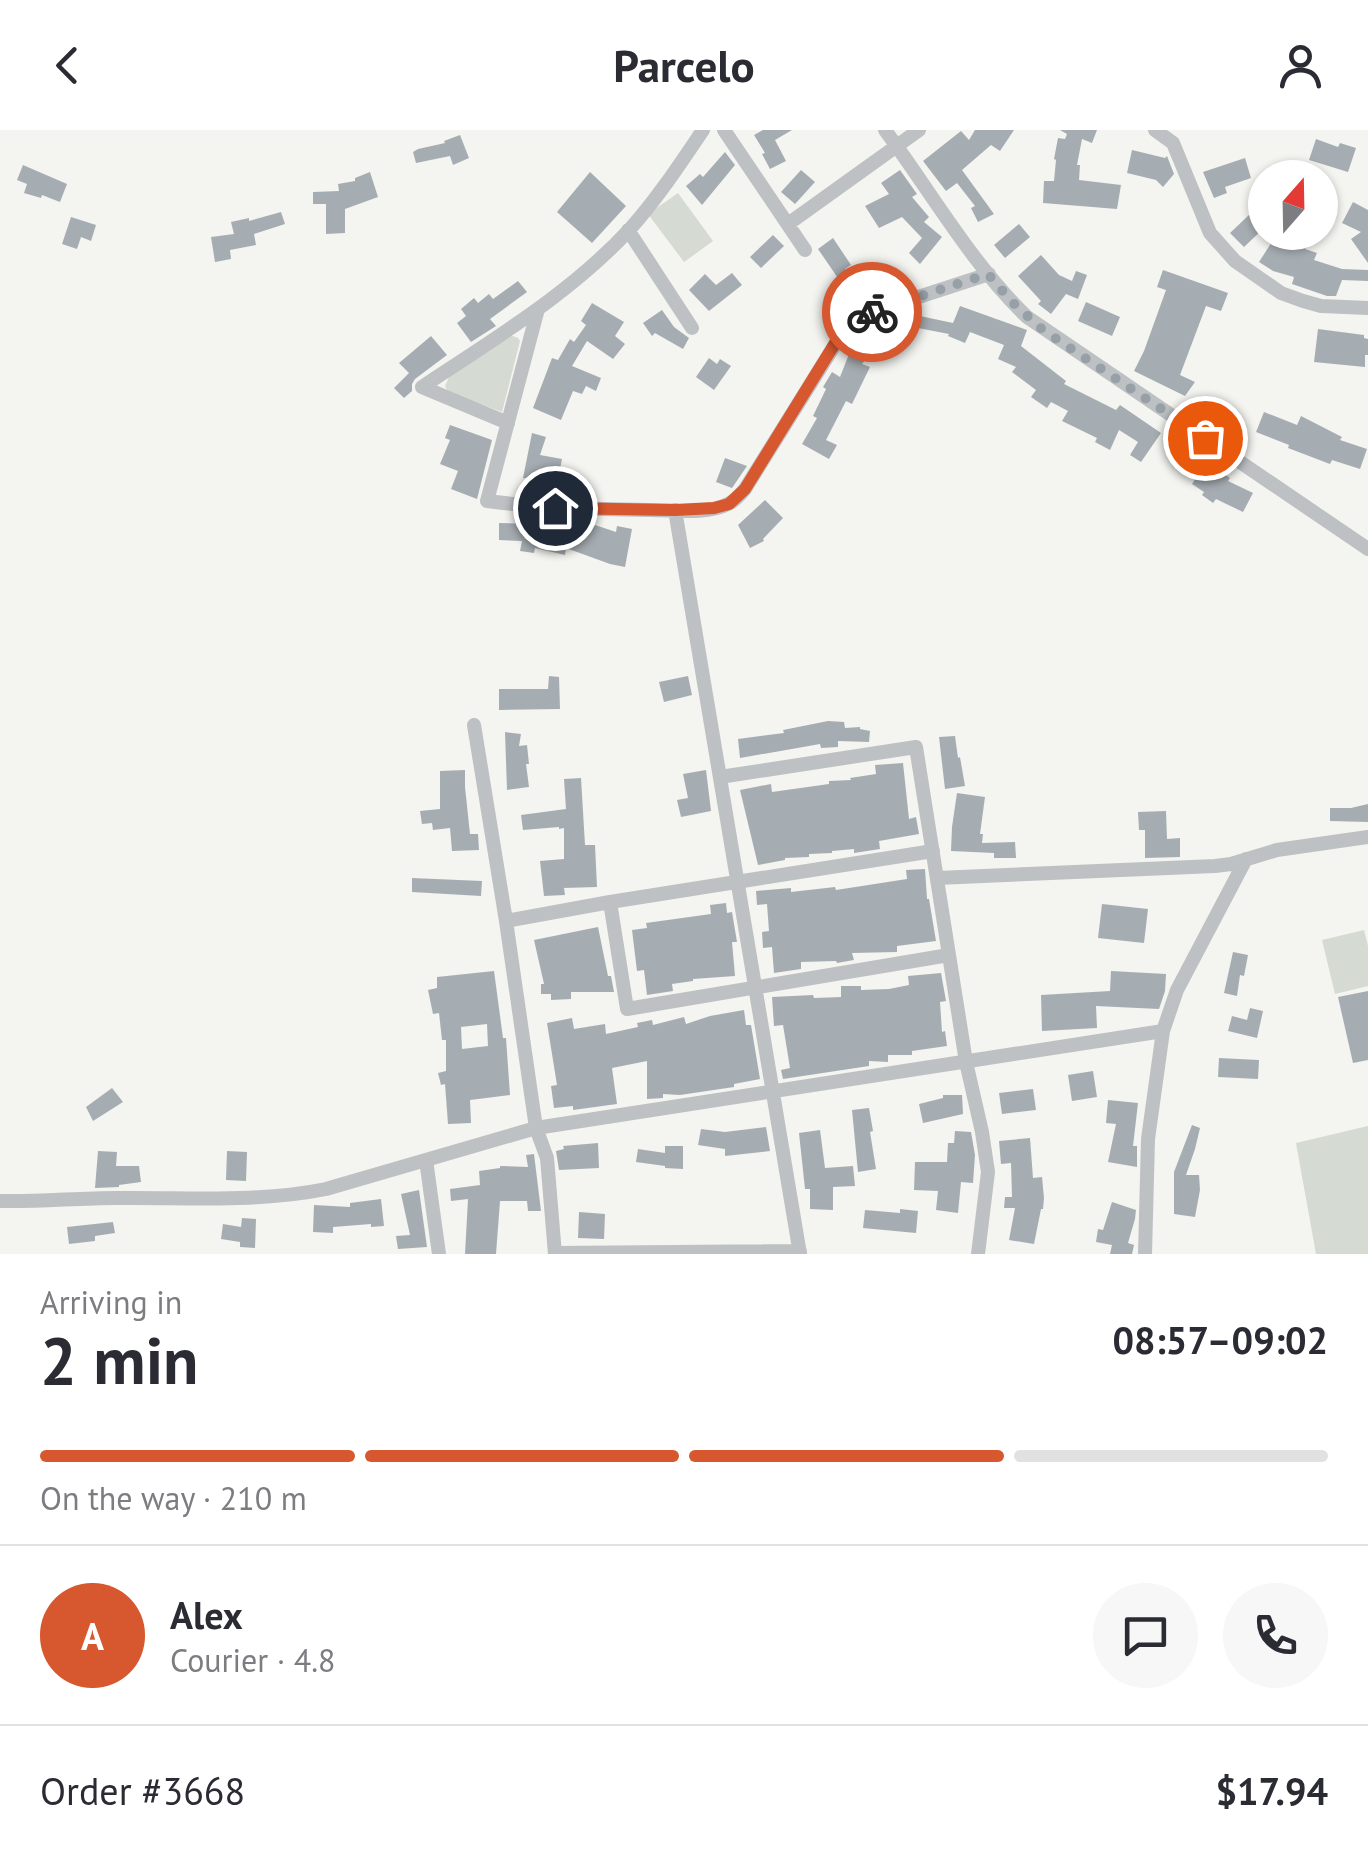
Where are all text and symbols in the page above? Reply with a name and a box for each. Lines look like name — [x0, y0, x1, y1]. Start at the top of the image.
text: Parcelo — [613, 36, 755, 94]
icon: back — [40, 38, 95, 93]
icon: person — [1273, 38, 1328, 93]
north arrow — [1248, 160, 1338, 250]
map controls — [1248, 160, 1338, 250]
courier — [822, 262, 922, 362]
icon: bike — [845, 285, 900, 340]
pin — [1163, 396, 1248, 481]
icon: bag — [1178, 411, 1233, 466]
pin — [513, 466, 598, 551]
icon: home — [528, 481, 583, 536]
text: Arriving in — [40, 1281, 182, 1323]
text: 08:57–09:02 — [1113, 1315, 1328, 1364]
text: 2 min — [40, 1318, 199, 1402]
text: On the way · 210 m — [40, 1477, 307, 1519]
button: chat — [1093, 1583, 1198, 1688]
button: phone — [1223, 1583, 1328, 1688]
text: Alex — [170, 1590, 243, 1639]
text: A — [81, 1611, 104, 1660]
text: Courier · 4.8 — [170, 1639, 336, 1681]
text: Order #3668 — [40, 1766, 245, 1815]
text: $17.94 — [1215, 1766, 1328, 1815]

